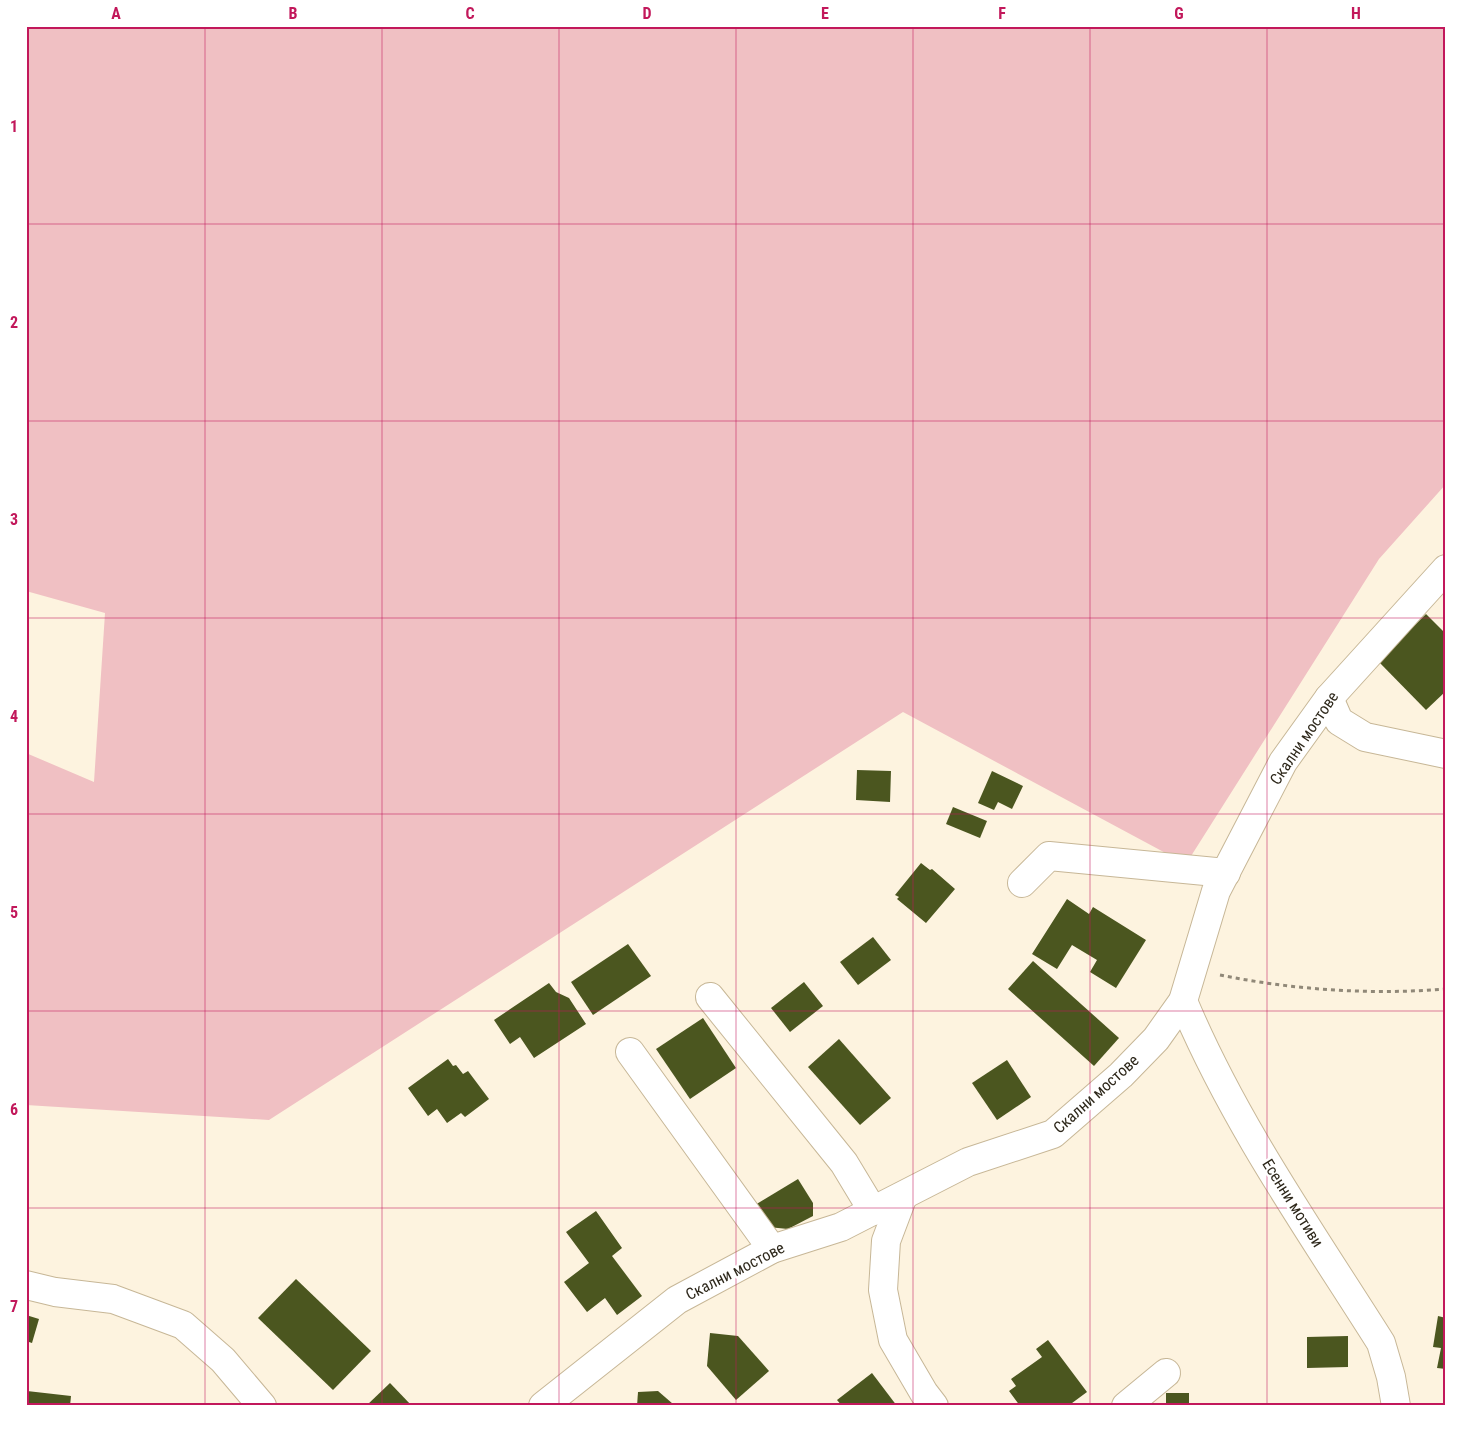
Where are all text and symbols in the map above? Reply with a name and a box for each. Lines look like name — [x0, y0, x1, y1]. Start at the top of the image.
text: A — [111, 4, 121, 23]
text: B — [289, 4, 298, 23]
text: C — [465, 4, 475, 23]
text: D — [642, 4, 652, 23]
text: E — [821, 4, 829, 23]
text: F — [998, 4, 1006, 23]
text: G — [1174, 4, 1184, 23]
text: H — [1351, 4, 1361, 23]
text: 1 — [10, 117, 18, 136]
text: 2 — [10, 313, 18, 332]
text: 3 — [10, 510, 18, 529]
street label: Скални мостове — [1266, 688, 1342, 788]
text: 4 — [10, 707, 18, 726]
text: 5 — [10, 903, 18, 922]
street label: Скални мостове — [1049, 1051, 1143, 1137]
text: 6 — [10, 1100, 18, 1119]
street label: Есенни мотиви — [1258, 1155, 1328, 1251]
street label: Скални мостове — [682, 1238, 788, 1304]
text: 7 — [10, 1297, 18, 1316]

